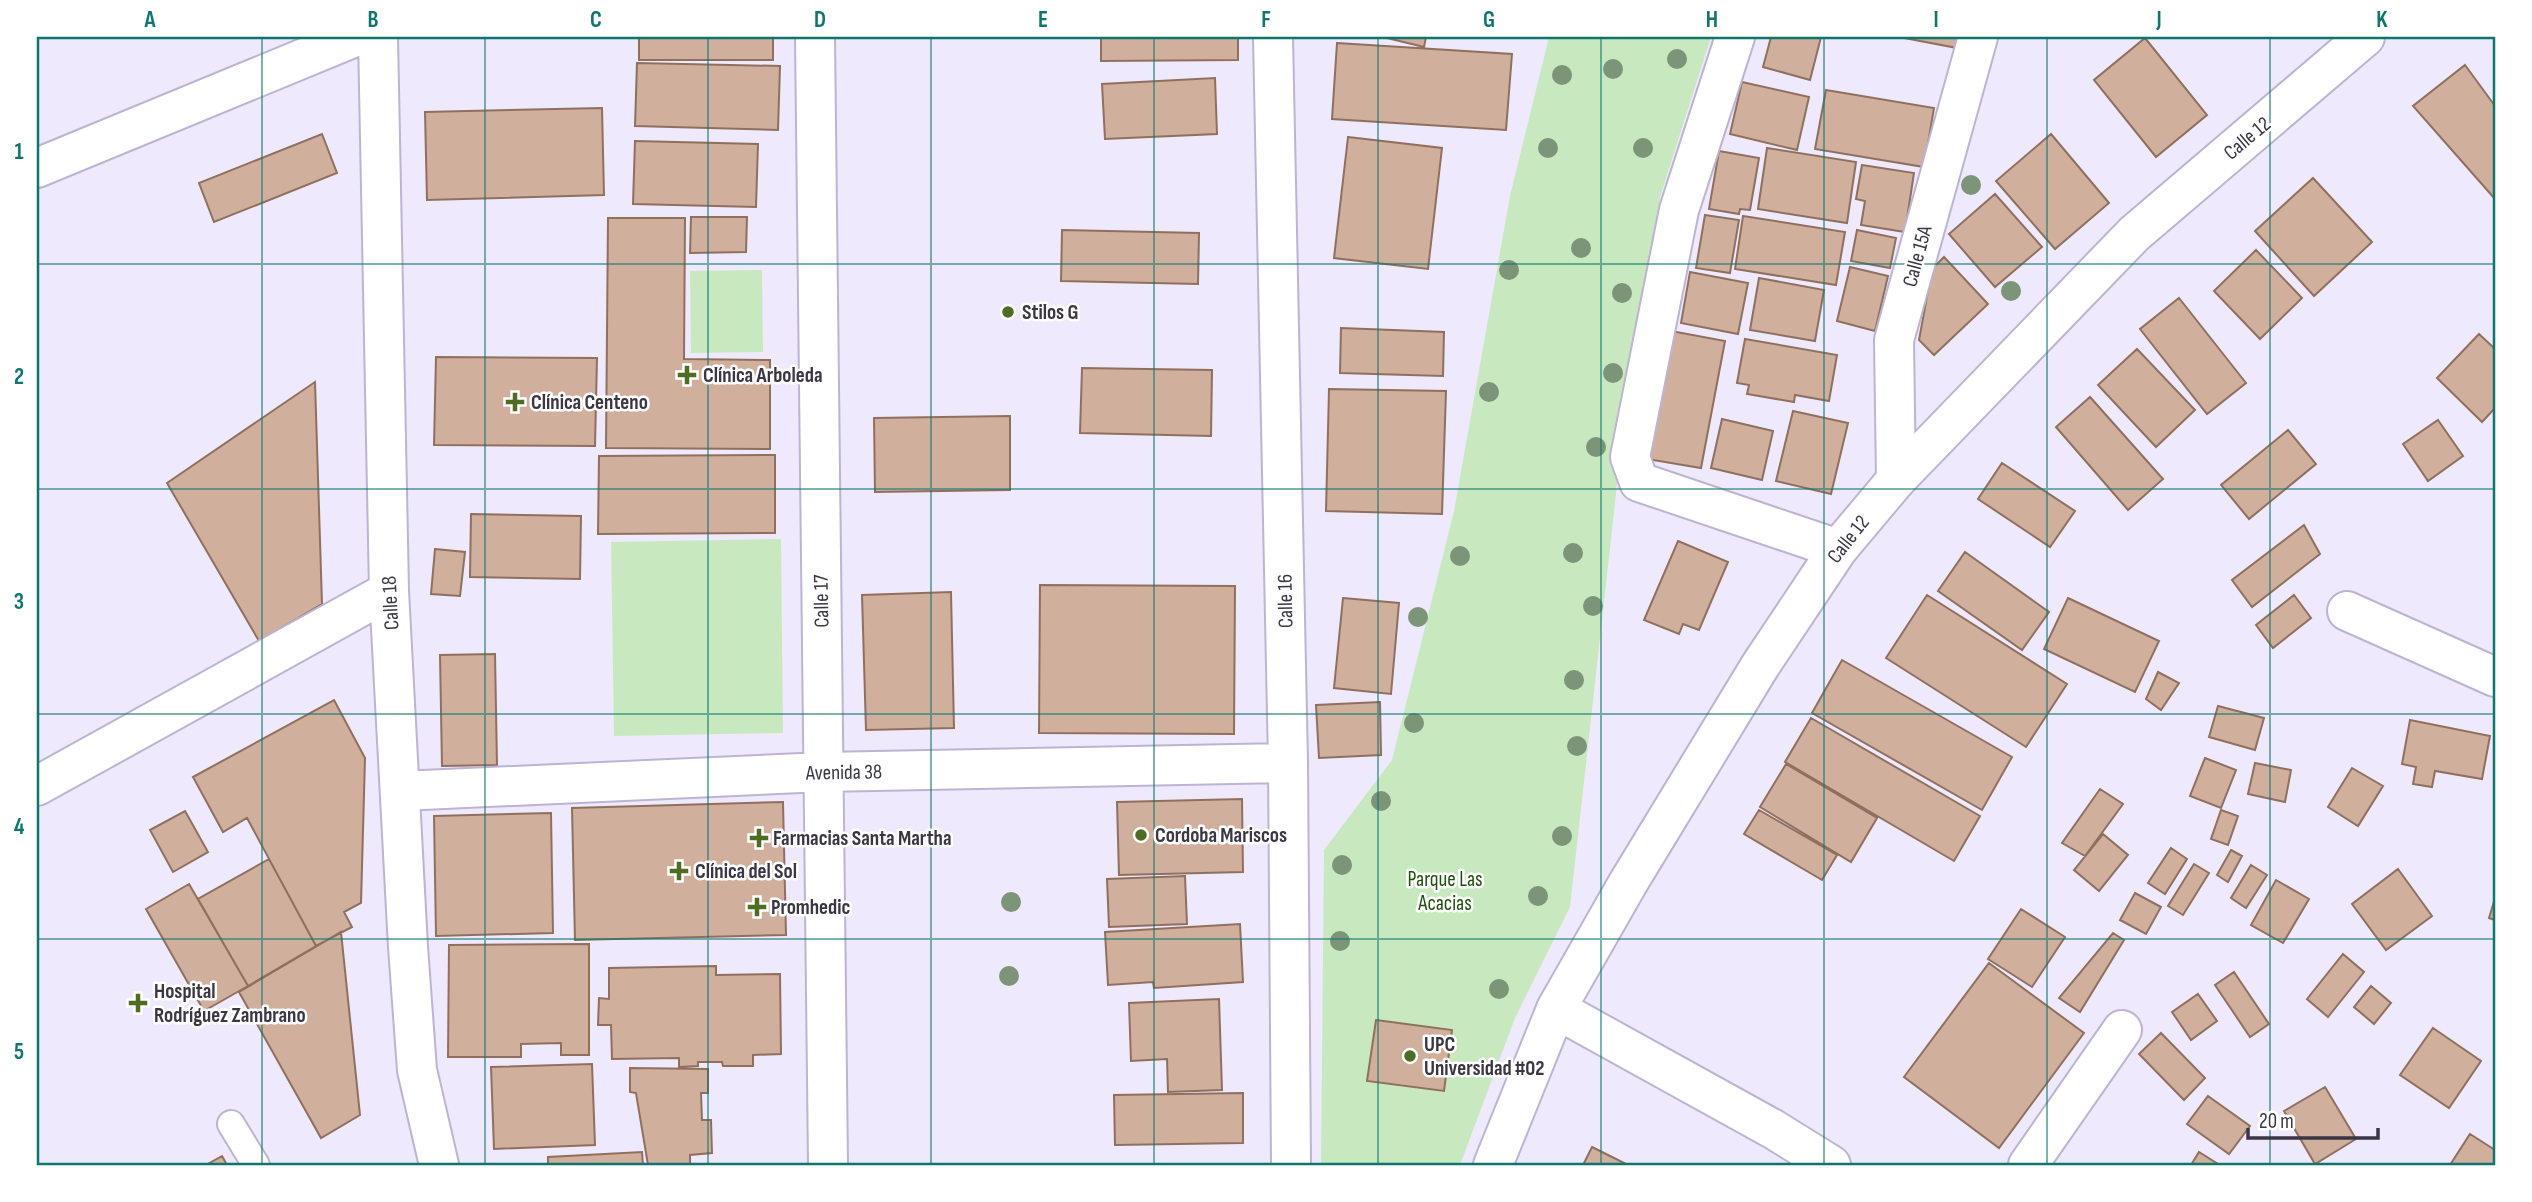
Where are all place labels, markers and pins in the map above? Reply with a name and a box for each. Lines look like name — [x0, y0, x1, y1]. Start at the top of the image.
place label: Stilos G — [1022, 300, 1078, 325]
marker: Stilos G — [1000, 304, 1016, 320]
place label: Clínica Arboleda — [703, 363, 822, 388]
marker: Clínica Arboleda — [677, 365, 697, 385]
place label: Clínica Centeno — [531, 390, 648, 415]
marker: Clínica Centeno — [505, 392, 525, 412]
place label: Cordoba Mariscos — [1155, 823, 1287, 848]
place label: Farmacias Santa Martha — [773, 826, 952, 851]
marker: Cordoba Mariscos — [1133, 827, 1149, 843]
marker: Farmacias Santa Martha — [751, 830, 767, 846]
place label: Clínica del Sol — [695, 859, 797, 884]
marker: Clínica del Sol — [669, 861, 689, 881]
place label: Promhedic — [771, 895, 851, 920]
marker: Promhedic — [749, 899, 765, 915]
place label: Hospital Rodríguez Zambrano — [154, 979, 306, 1028]
marker: Hospital Rodríguez Zambrano — [128, 993, 148, 1013]
place label: UPC Universidad #02 — [1424, 1032, 1544, 1081]
marker: UPC Universidad #02 — [1402, 1048, 1418, 1064]

